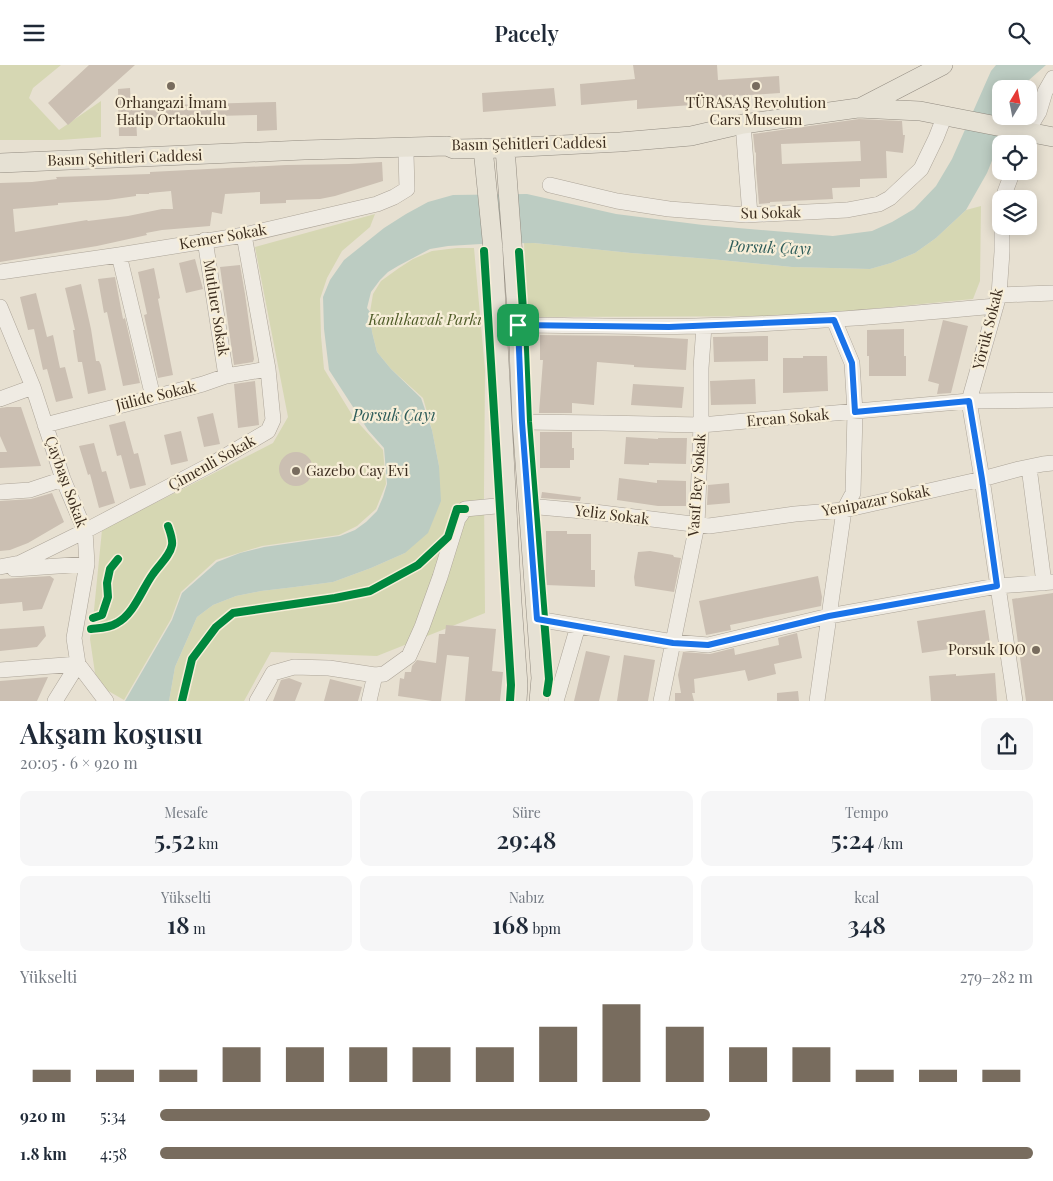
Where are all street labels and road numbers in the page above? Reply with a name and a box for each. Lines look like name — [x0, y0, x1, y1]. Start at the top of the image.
street label: Basın Şehitleri Caddesi — [451, 132, 607, 154]
street label: Basın Şehitleri Caddesi — [47, 144, 203, 170]
street label: Su Sokak — [741, 201, 802, 223]
street label: Kemer Sokak — [178, 218, 269, 254]
street label: Mutluer Sokak — [199, 258, 235, 358]
street label: Yörük Sokak — [967, 285, 1007, 373]
street label: Jülide Sokak — [113, 375, 199, 415]
street label: Ercan Sokak — [746, 403, 831, 431]
street label: Çimenli Sokak — [164, 430, 259, 494]
street label: Vasıf Bey Sokak — [682, 432, 710, 538]
street label: Çaybaşı Sokak — [41, 433, 93, 531]
street label: Yenipazar Sokak — [819, 480, 932, 520]
street label: Yeliz Sokak — [573, 499, 651, 529]

